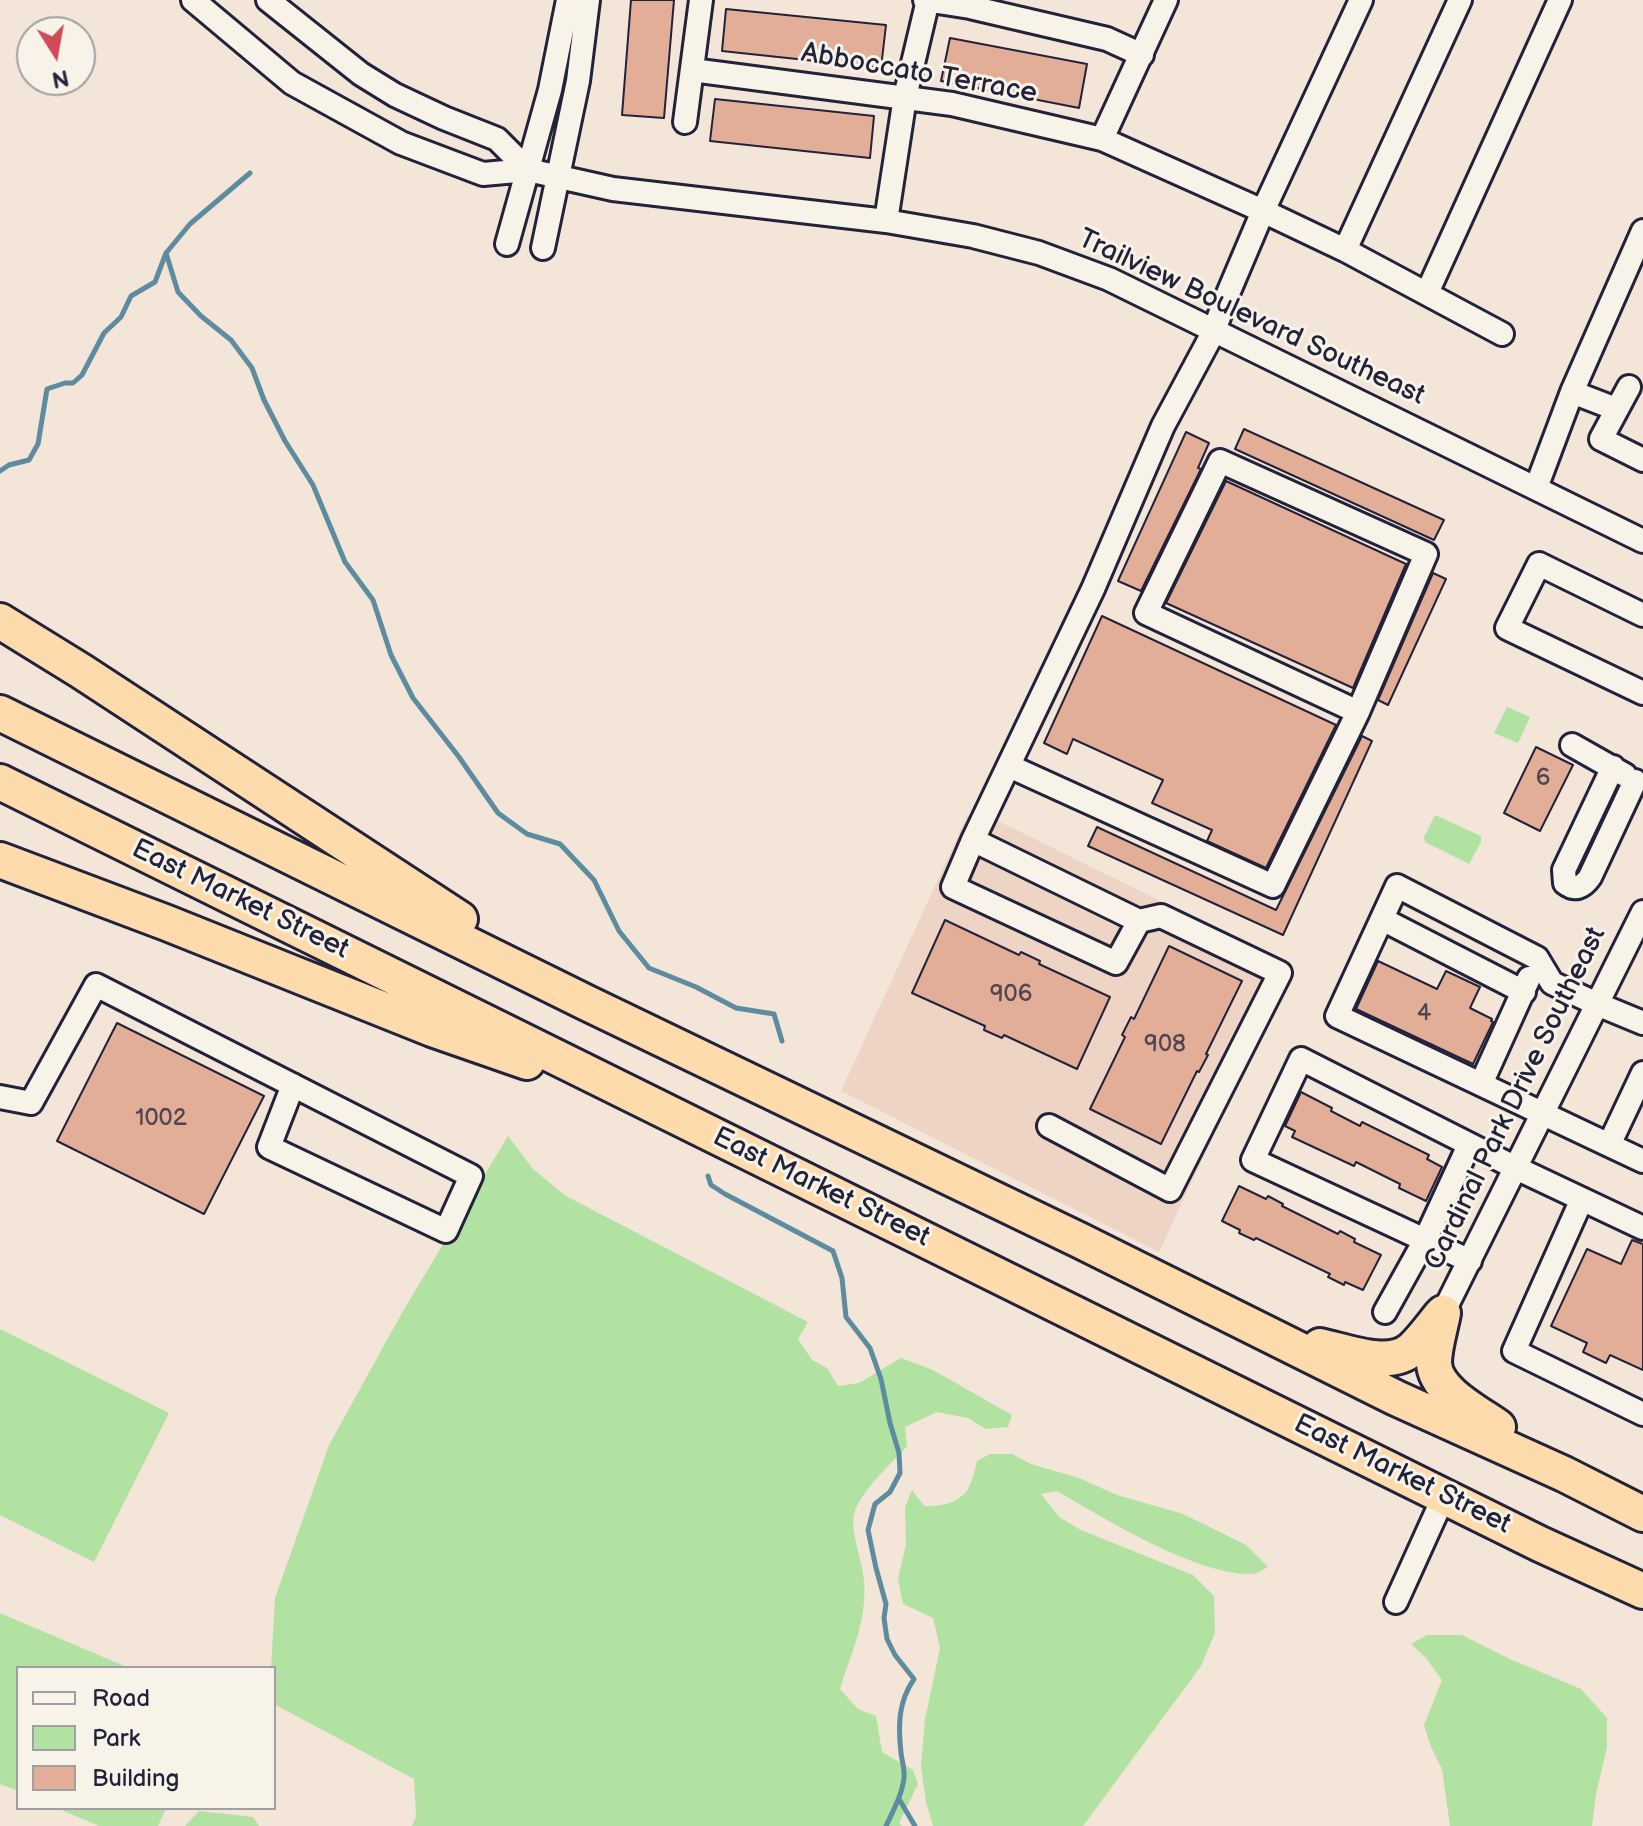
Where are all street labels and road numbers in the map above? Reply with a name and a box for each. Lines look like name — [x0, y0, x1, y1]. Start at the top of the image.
street label: Abboccato Terrace — [798, 37, 1040, 111]
street label: Trailview Boulevard Southeast — [1072, 223, 1430, 413]
street label: East Market Street — [126, 833, 354, 967]
street label: Cardinal Park Drive Southeast — [1418, 922, 1614, 1276]
street label: East Market Street — [707, 1121, 935, 1255]
street label: East Market Street — [1288, 1408, 1516, 1542]

